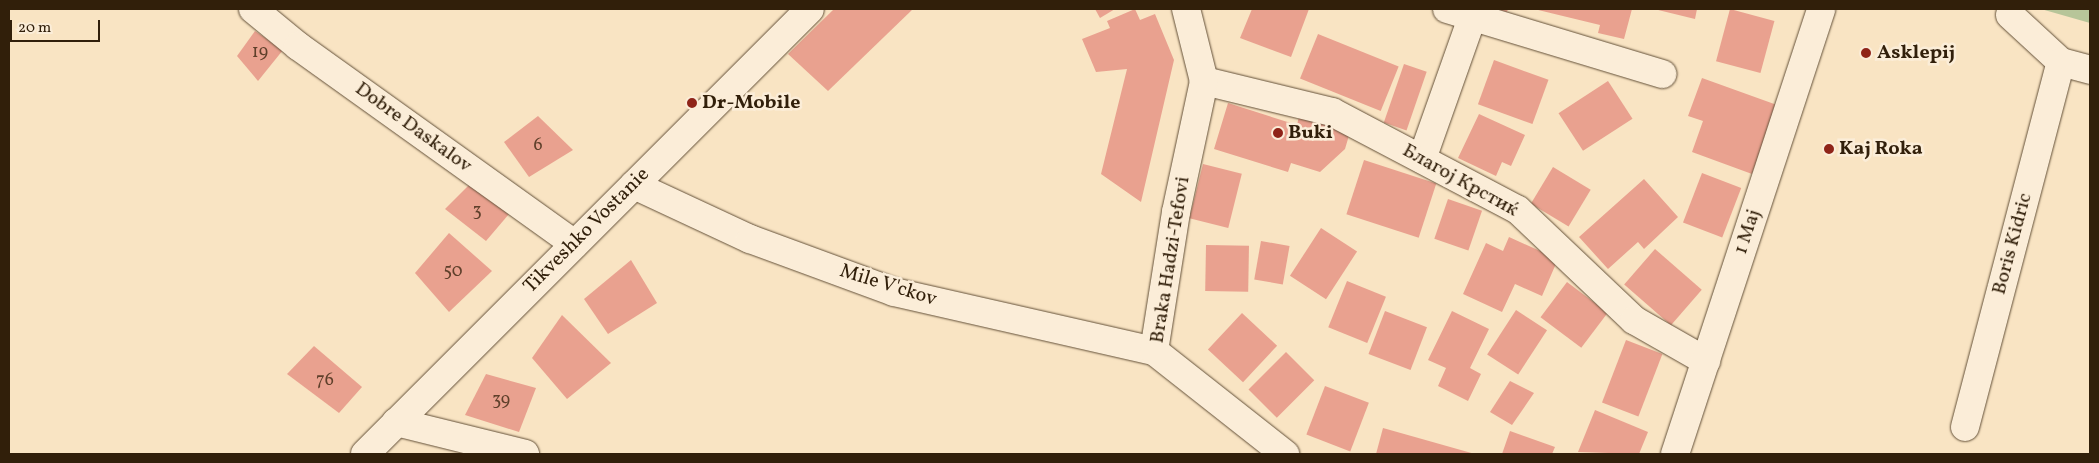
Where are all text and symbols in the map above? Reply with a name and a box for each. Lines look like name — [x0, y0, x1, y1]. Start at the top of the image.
scale bar — [12, 10, 102, 42]
text: 20 m — [18, 18, 51, 39]
place label: Asklepij — [1877, 41, 1955, 65]
house number: 19 — [252, 42, 268, 64]
marker: Asklepij — [1859, 46, 1873, 60]
street label: Dobre Daskalov — [350, 77, 476, 179]
place label: Dr-Mobile — [702, 91, 800, 115]
marker: Dr-Mobile — [686, 97, 698, 109]
place label: Buki — [1288, 121, 1333, 145]
marker: Buki — [1272, 127, 1284, 139]
house number: 6 — [533, 135, 543, 157]
place label: Kaj Roka — [1839, 137, 1923, 161]
street label: Благој Крстиќ — [1398, 139, 1522, 223]
marker: Kaj Roka — [1823, 143, 1835, 155]
street label: Tikveshko Vostanie — [519, 163, 655, 299]
street label: Braka Hadzi-Tefovi — [1146, 175, 1196, 345]
street label: Boris Kidric — [1988, 191, 2038, 297]
house number: 3 — [472, 201, 482, 223]
street label: 1 Maj — [1729, 206, 1767, 258]
street label: Mile V'ckov — [836, 260, 940, 312]
house number: 50 — [443, 261, 463, 283]
house number: 76 — [316, 370, 334, 392]
house number: 39 — [492, 390, 510, 412]

